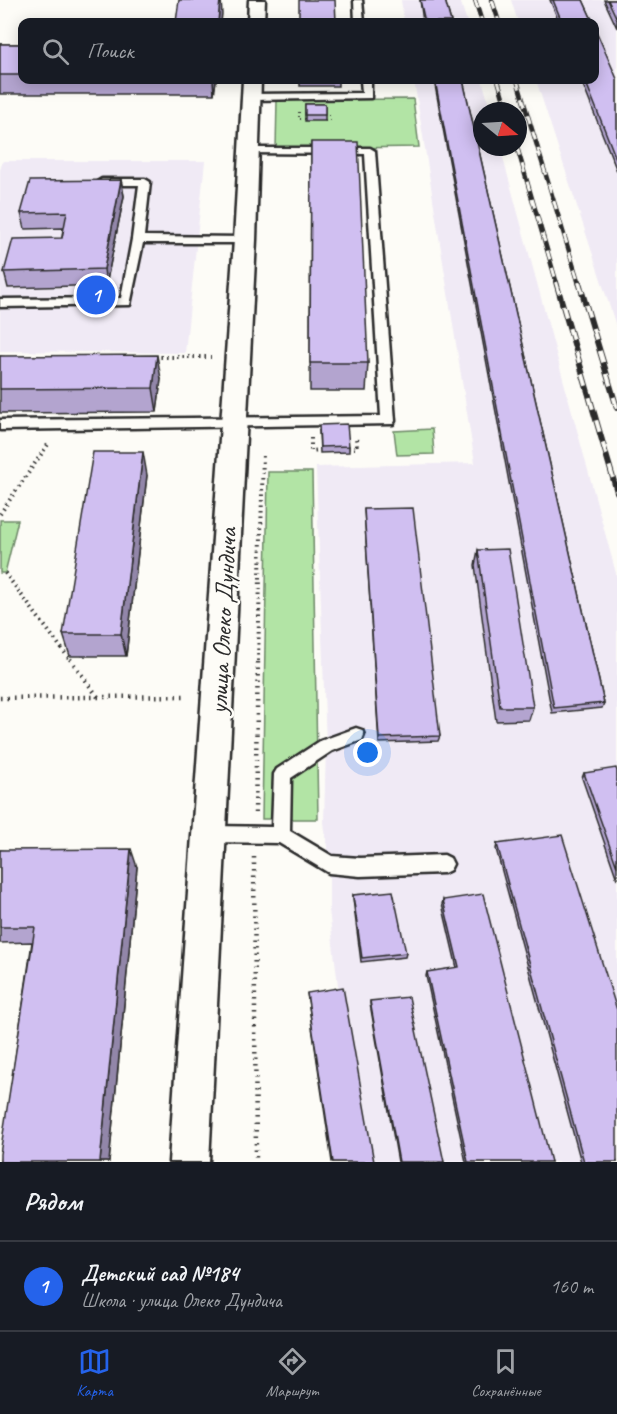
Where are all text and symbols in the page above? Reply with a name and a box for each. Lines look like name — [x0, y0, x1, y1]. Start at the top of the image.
search box — [18, 18, 599, 84]
icon: search — [39, 35, 72, 68]
text: Поиск — [87, 37, 133, 65]
north arrow — [473, 102, 527, 156]
pin: 1 — [76, 272, 116, 318]
street label: улица Олеко Дундича — [202, 526, 244, 717]
your location — [353, 738, 382, 767]
text: Рядом — [24, 1185, 82, 1218]
text: Детский сад №184 — [81, 1260, 239, 1288]
text: 1 — [39, 1274, 48, 1299]
text: 160 m — [550, 1274, 593, 1299]
text: Школа · улица Олеко Дундича — [81, 1288, 282, 1313]
tab: Карта — [76, 1345, 113, 1401]
tab: Маршрут — [266, 1345, 318, 1401]
tab: Сохранённые — [471, 1345, 541, 1401]

